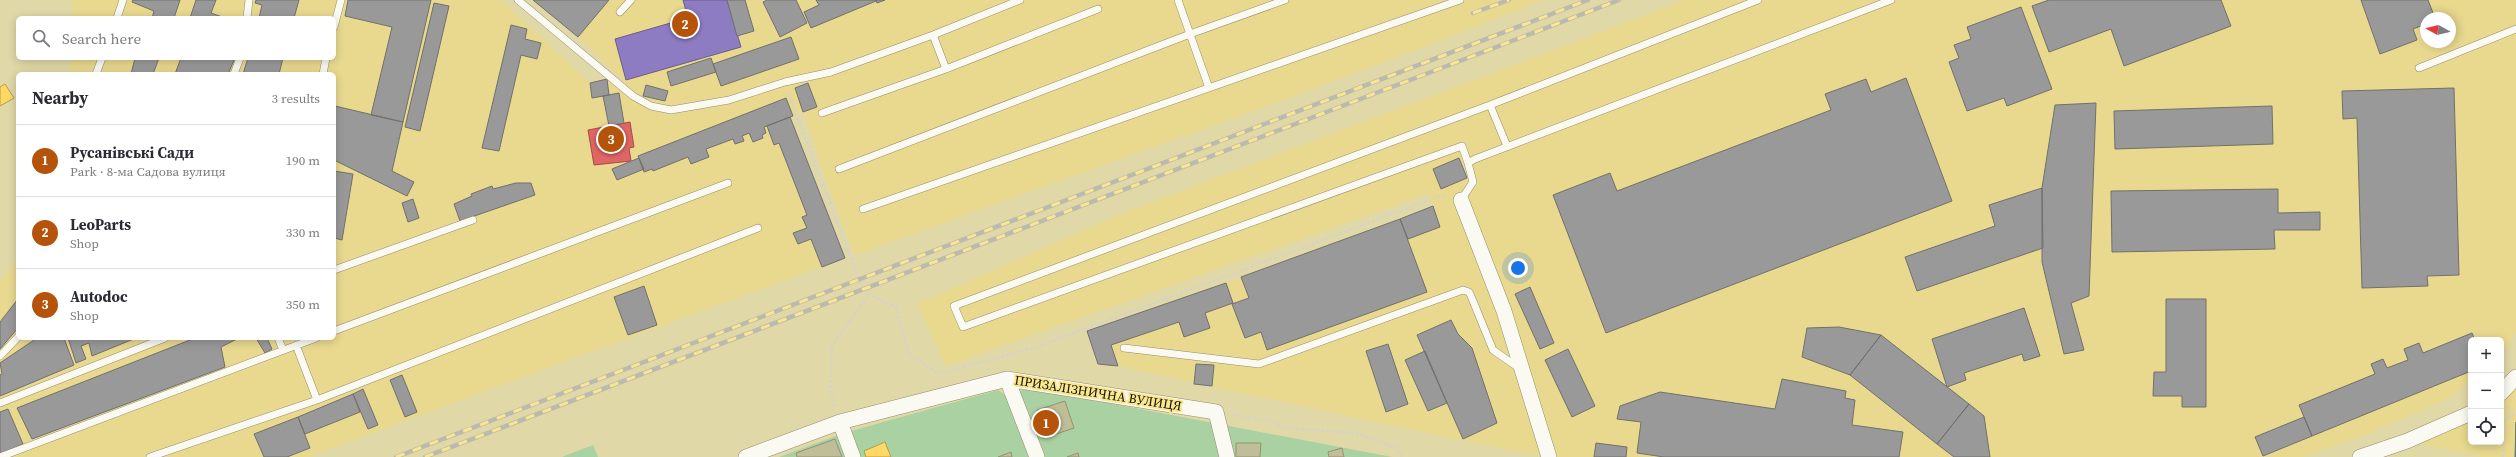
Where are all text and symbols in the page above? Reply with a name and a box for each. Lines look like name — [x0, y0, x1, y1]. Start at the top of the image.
pin: 2 — [672, 9, 698, 39]
north arrow — [2420, 12, 2456, 48]
search box — [16, 16, 336, 60]
icon: search — [30, 27, 52, 49]
text: Search here — [62, 28, 141, 49]
text: Nearby — [32, 86, 88, 110]
text: 3 results — [272, 90, 320, 107]
pin: 3 — [598, 124, 624, 154]
text: Русанівські Сади — [70, 142, 194, 163]
text: 1 — [41, 152, 49, 169]
text: 190 m — [286, 152, 320, 169]
text: Park · 8-ма Садова вулиця — [70, 163, 226, 180]
text: LeoParts — [70, 214, 131, 235]
text: 2 — [41, 224, 49, 241]
text: 330 m — [286, 224, 320, 241]
text: Shop — [70, 235, 99, 252]
your location — [1508, 258, 1528, 278]
text: Autodoc — [70, 286, 128, 307]
text: 3 — [41, 296, 49, 313]
text: 350 m — [286, 296, 320, 313]
text: Shop — [70, 307, 99, 324]
map controls — [2468, 337, 2504, 445]
button: + — [2468, 337, 2504, 373]
street label: ПРИЗАЛІЗНИЧНА ВУЛИЦЯ — [1013, 371, 1183, 415]
button: − — [2468, 373, 2504, 409]
pin: 1 — [1033, 408, 1059, 438]
button: locate — [2468, 409, 2504, 445]

